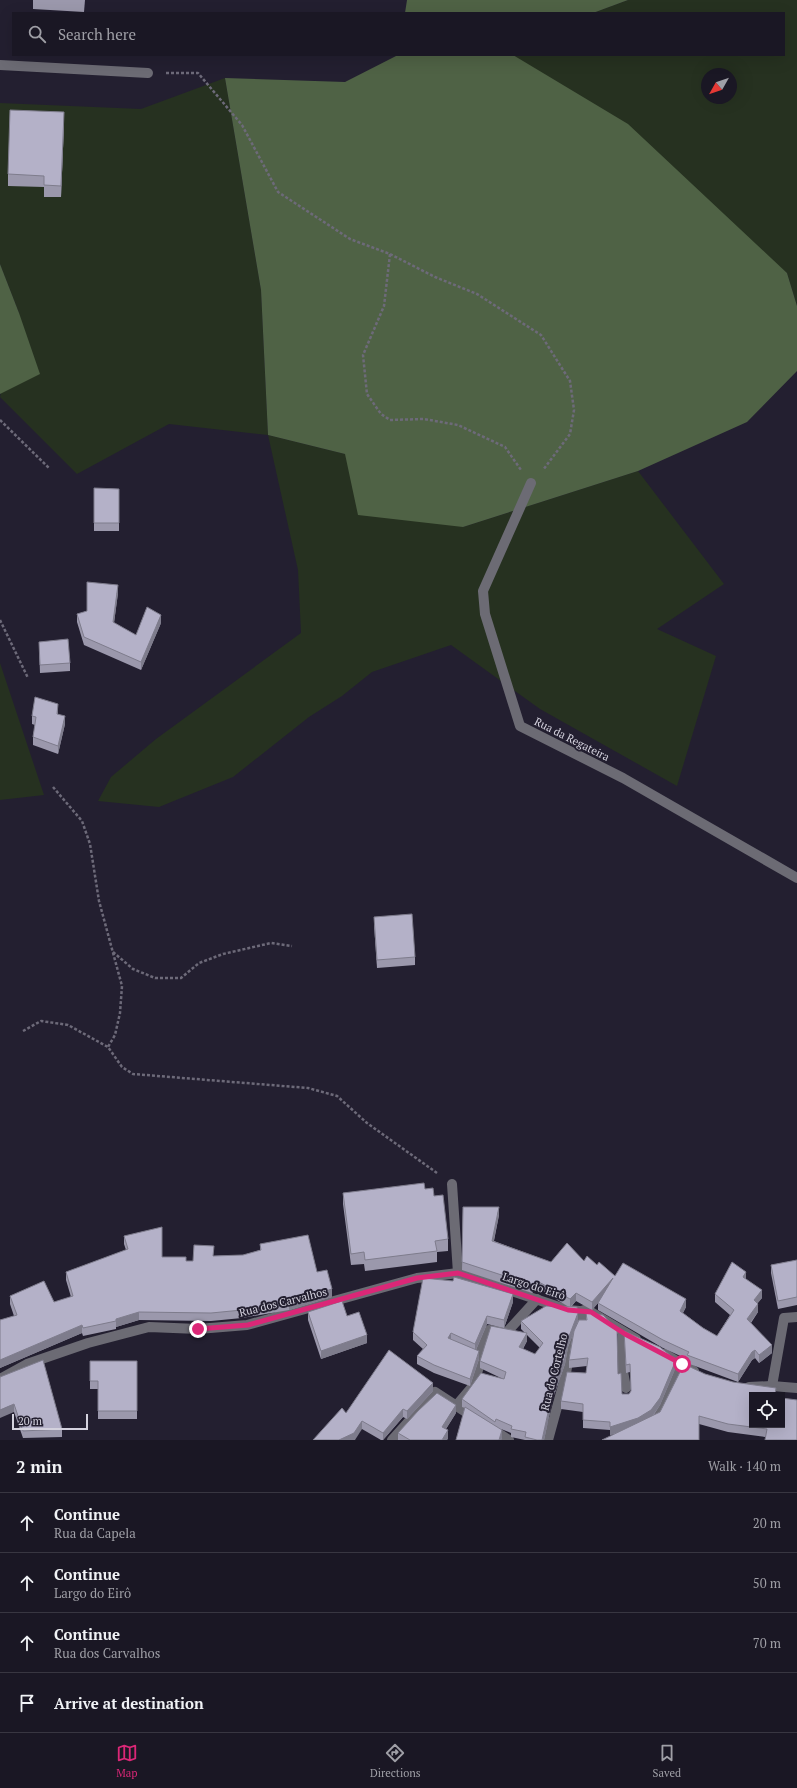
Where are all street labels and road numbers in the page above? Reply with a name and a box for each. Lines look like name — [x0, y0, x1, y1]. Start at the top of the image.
street label: Rua da Regateira — [532, 714, 612, 764]
street label: Largo do Eirô — [501, 1269, 567, 1303]
street label: Rua dos Carvalhos — [238, 1284, 329, 1320]
street label: Rua do Cortelho — [538, 1332, 570, 1412]

